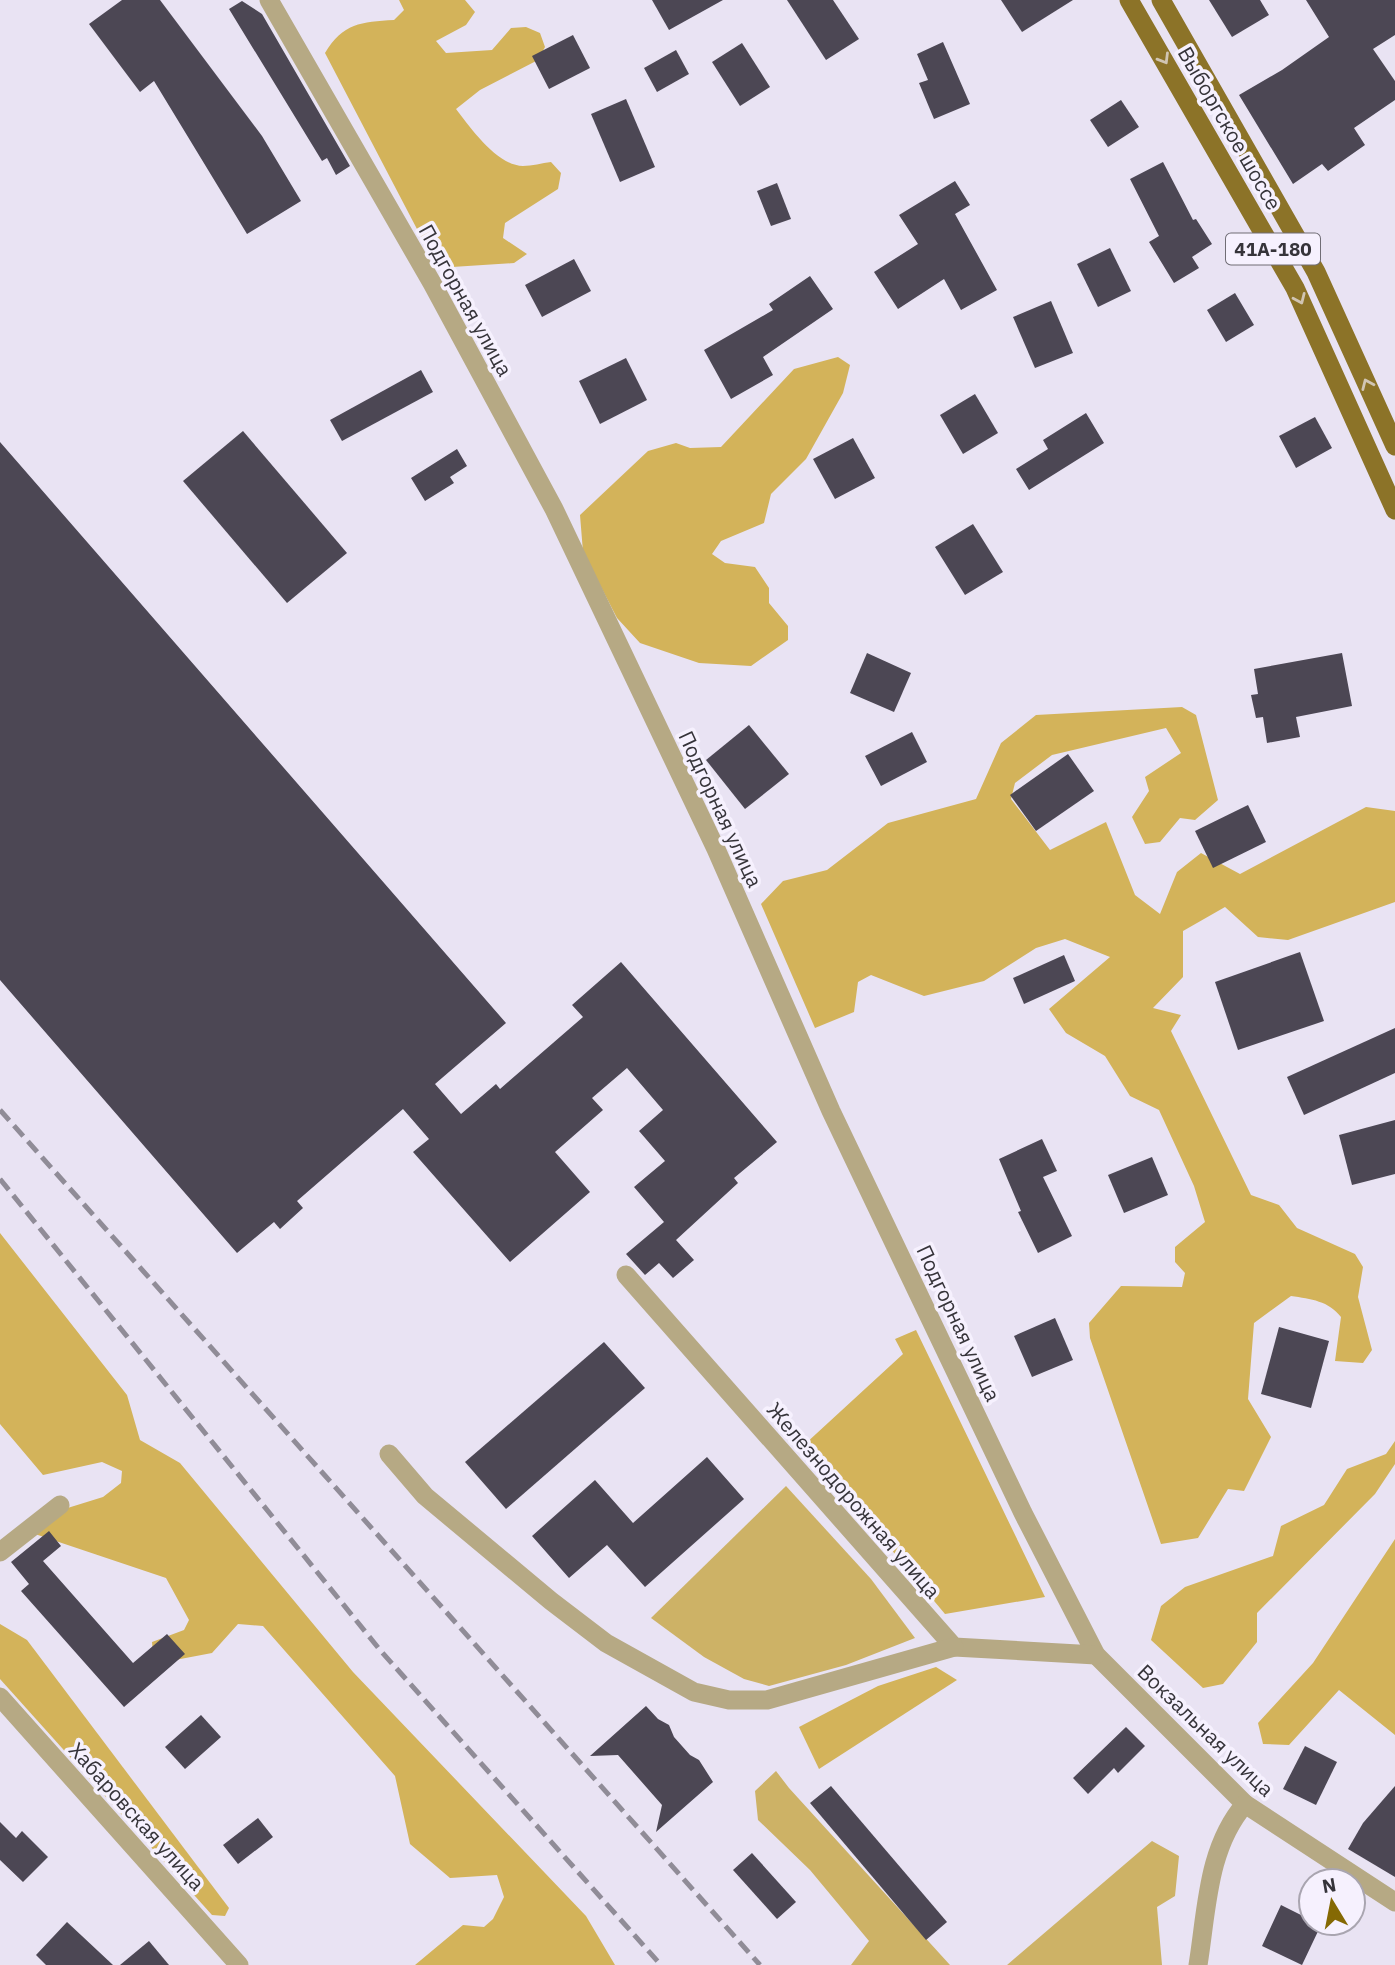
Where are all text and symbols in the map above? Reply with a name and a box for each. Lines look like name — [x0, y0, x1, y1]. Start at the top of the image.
street label: Выборгское шоссе — [1172, 41, 1288, 215]
one-way arrow — [1156, 51, 1169, 64]
street label: Подгорная улица — [413, 219, 519, 381]
road number: 41А-180 — [1226, 233, 1320, 264]
one-way arrow — [1292, 292, 1306, 304]
one-way arrow — [1361, 379, 1375, 391]
street label: Подгорная улица — [673, 726, 769, 892]
street label: Подгорная улица — [911, 1240, 1007, 1406]
street label: Железнодорожная улица — [761, 1396, 947, 1604]
street label: Вокзальная улица — [1132, 1658, 1280, 1802]
street label: Хабаровская улица — [63, 1736, 211, 1896]
north arrow — [1297, 1867, 1367, 1937]
text: N — [1320, 1872, 1338, 1898]

